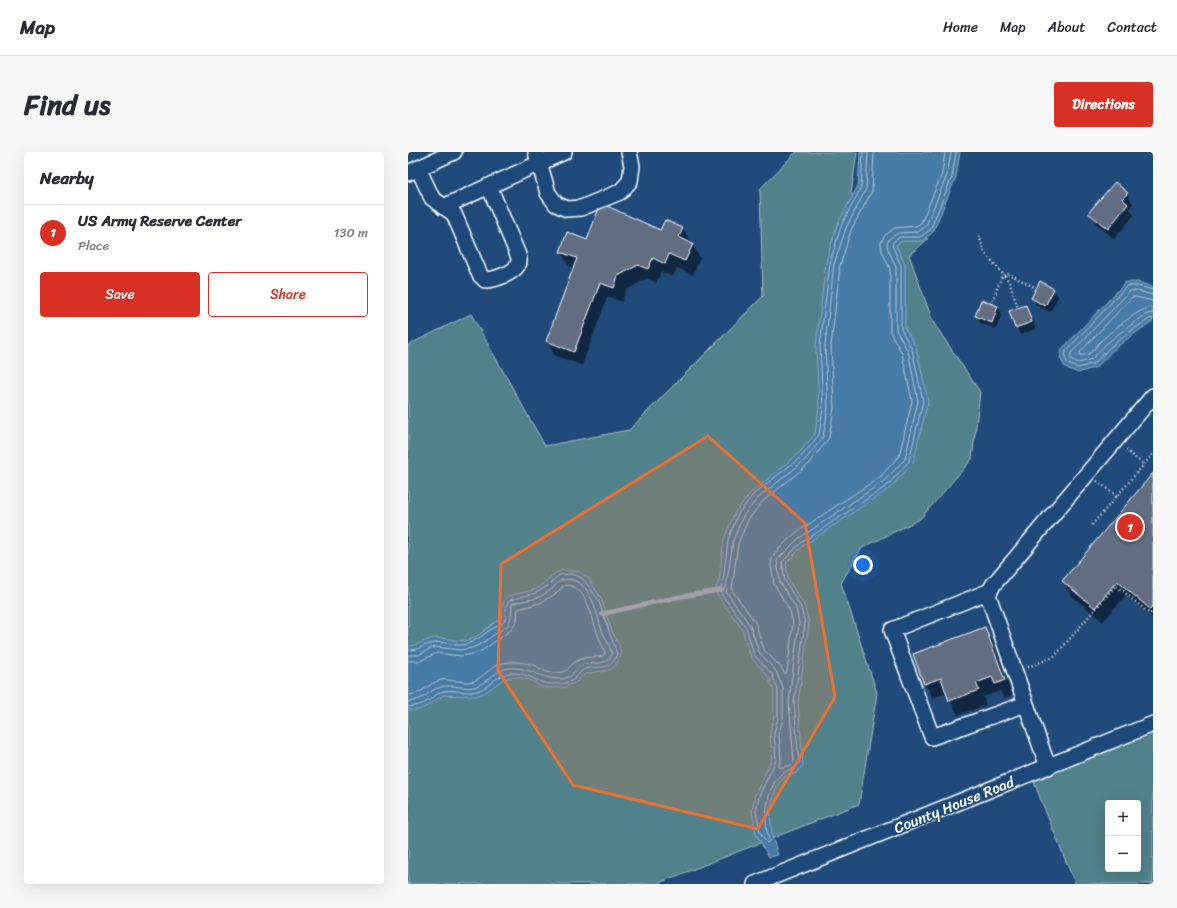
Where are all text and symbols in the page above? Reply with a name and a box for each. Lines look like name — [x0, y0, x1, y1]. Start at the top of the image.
text: Map — [20, 11, 55, 44]
text: Home — [943, 15, 978, 40]
text: Map — [1000, 15, 1026, 40]
text: About — [1048, 15, 1085, 40]
text: Contact — [1107, 15, 1157, 40]
text: Find us — [24, 80, 111, 129]
button: Directions — [1054, 82, 1153, 127]
text: Nearby — [40, 163, 94, 193]
text: US Army Reserve Center — [78, 208, 242, 234]
text: 1 — [50, 221, 56, 244]
text: 130 m — [334, 221, 368, 244]
text: Place — [78, 234, 109, 257]
button: Save — [40, 272, 200, 317]
button: Share — [208, 272, 368, 317]
pin: 1 — [1117, 512, 1143, 542]
your location — [853, 555, 873, 575]
street label: County House Road — [890, 769, 1019, 841]
map controls — [1105, 800, 1141, 872]
button: + — [1105, 800, 1141, 836]
button: − — [1105, 836, 1141, 872]

